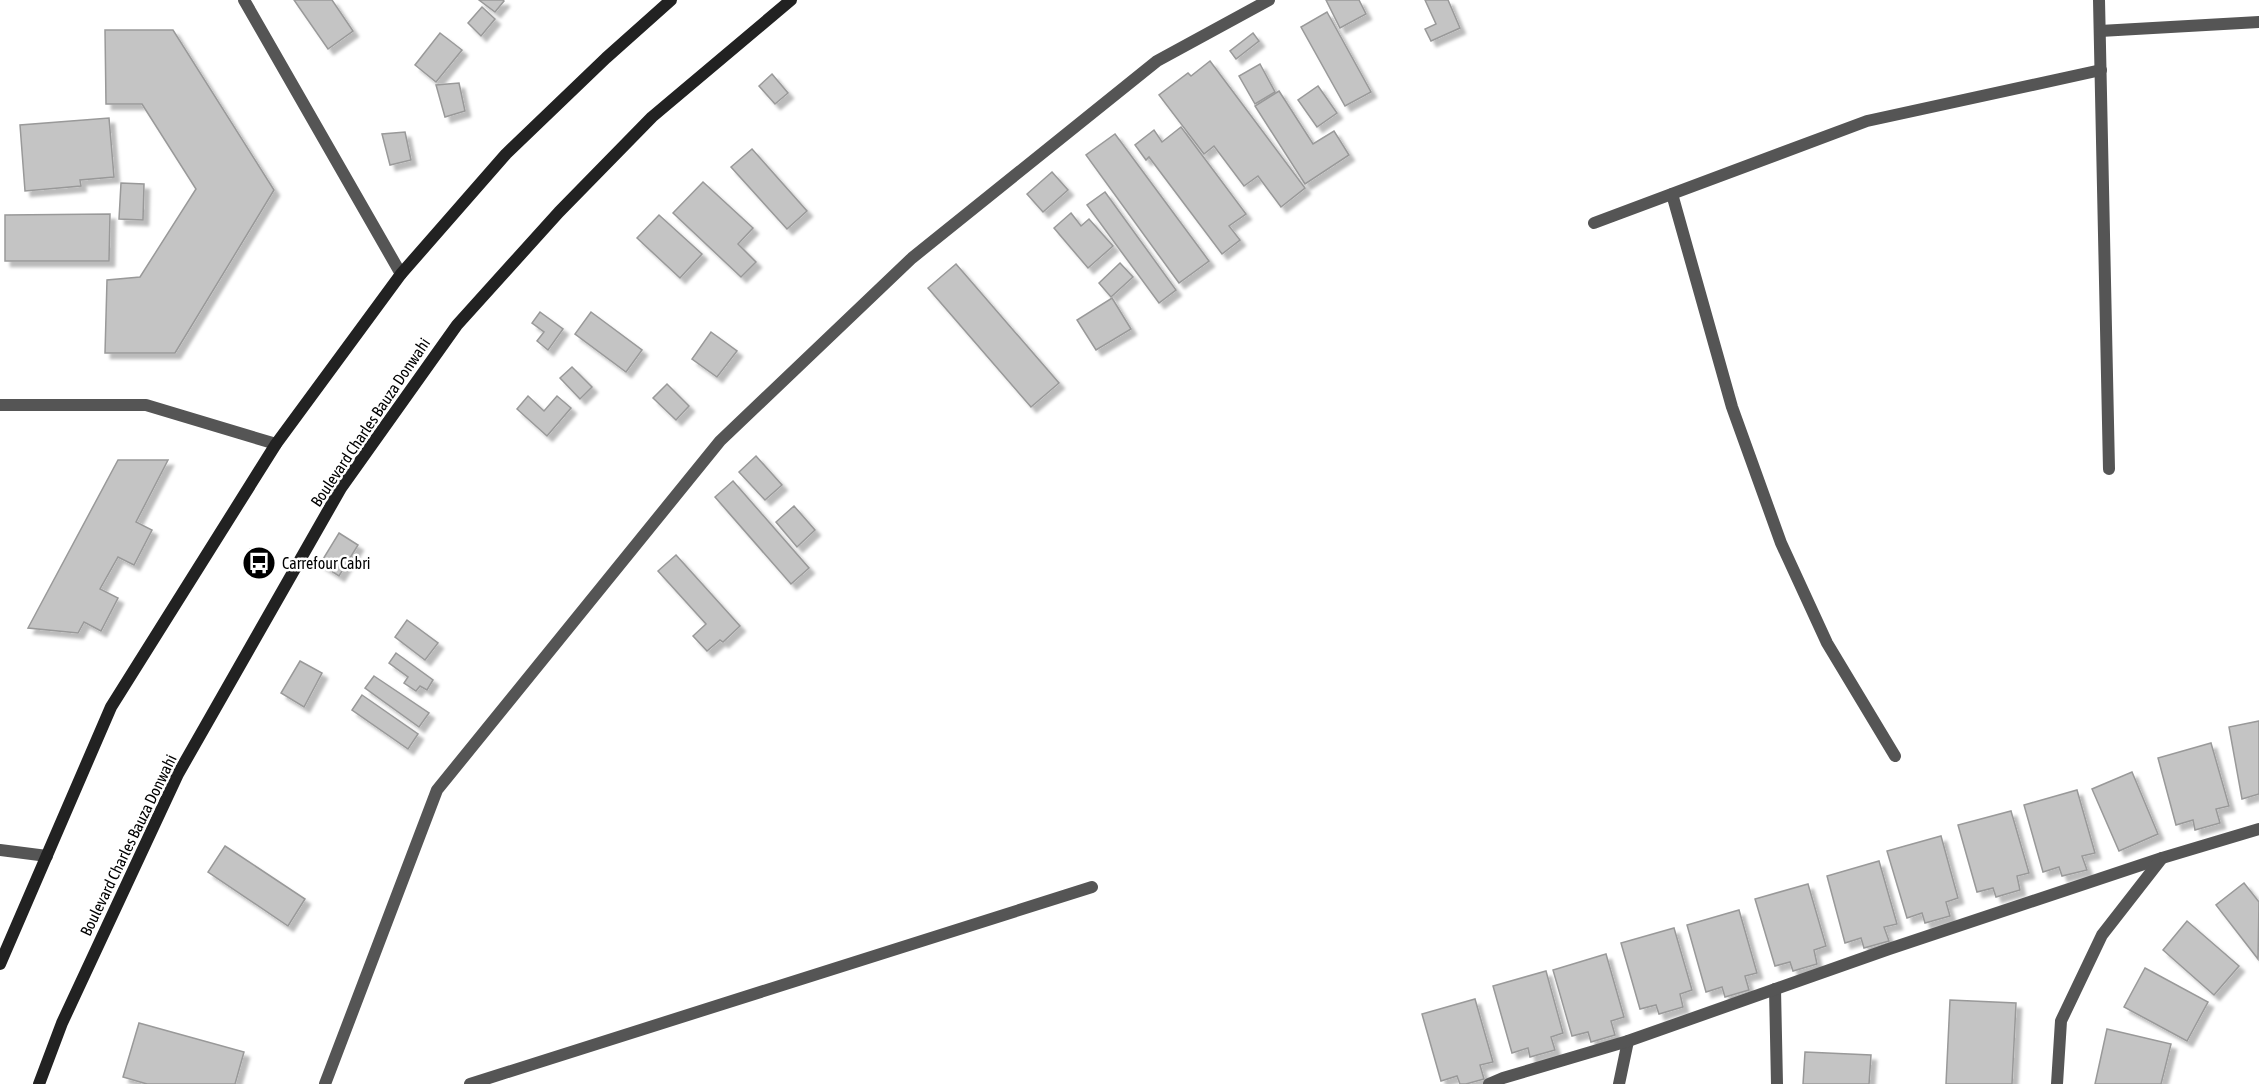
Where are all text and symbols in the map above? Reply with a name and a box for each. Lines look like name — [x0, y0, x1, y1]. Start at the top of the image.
street label: Boulevard Charles Bauza Donwahi — [307, 334, 433, 510]
bus stop icon: Carrefour Cabri — [241, 545, 277, 581]
place label: Carrefour Cabri — [282, 554, 371, 572]
street label: Boulevard Charles Bauza Donwahi — [76, 751, 180, 939]

